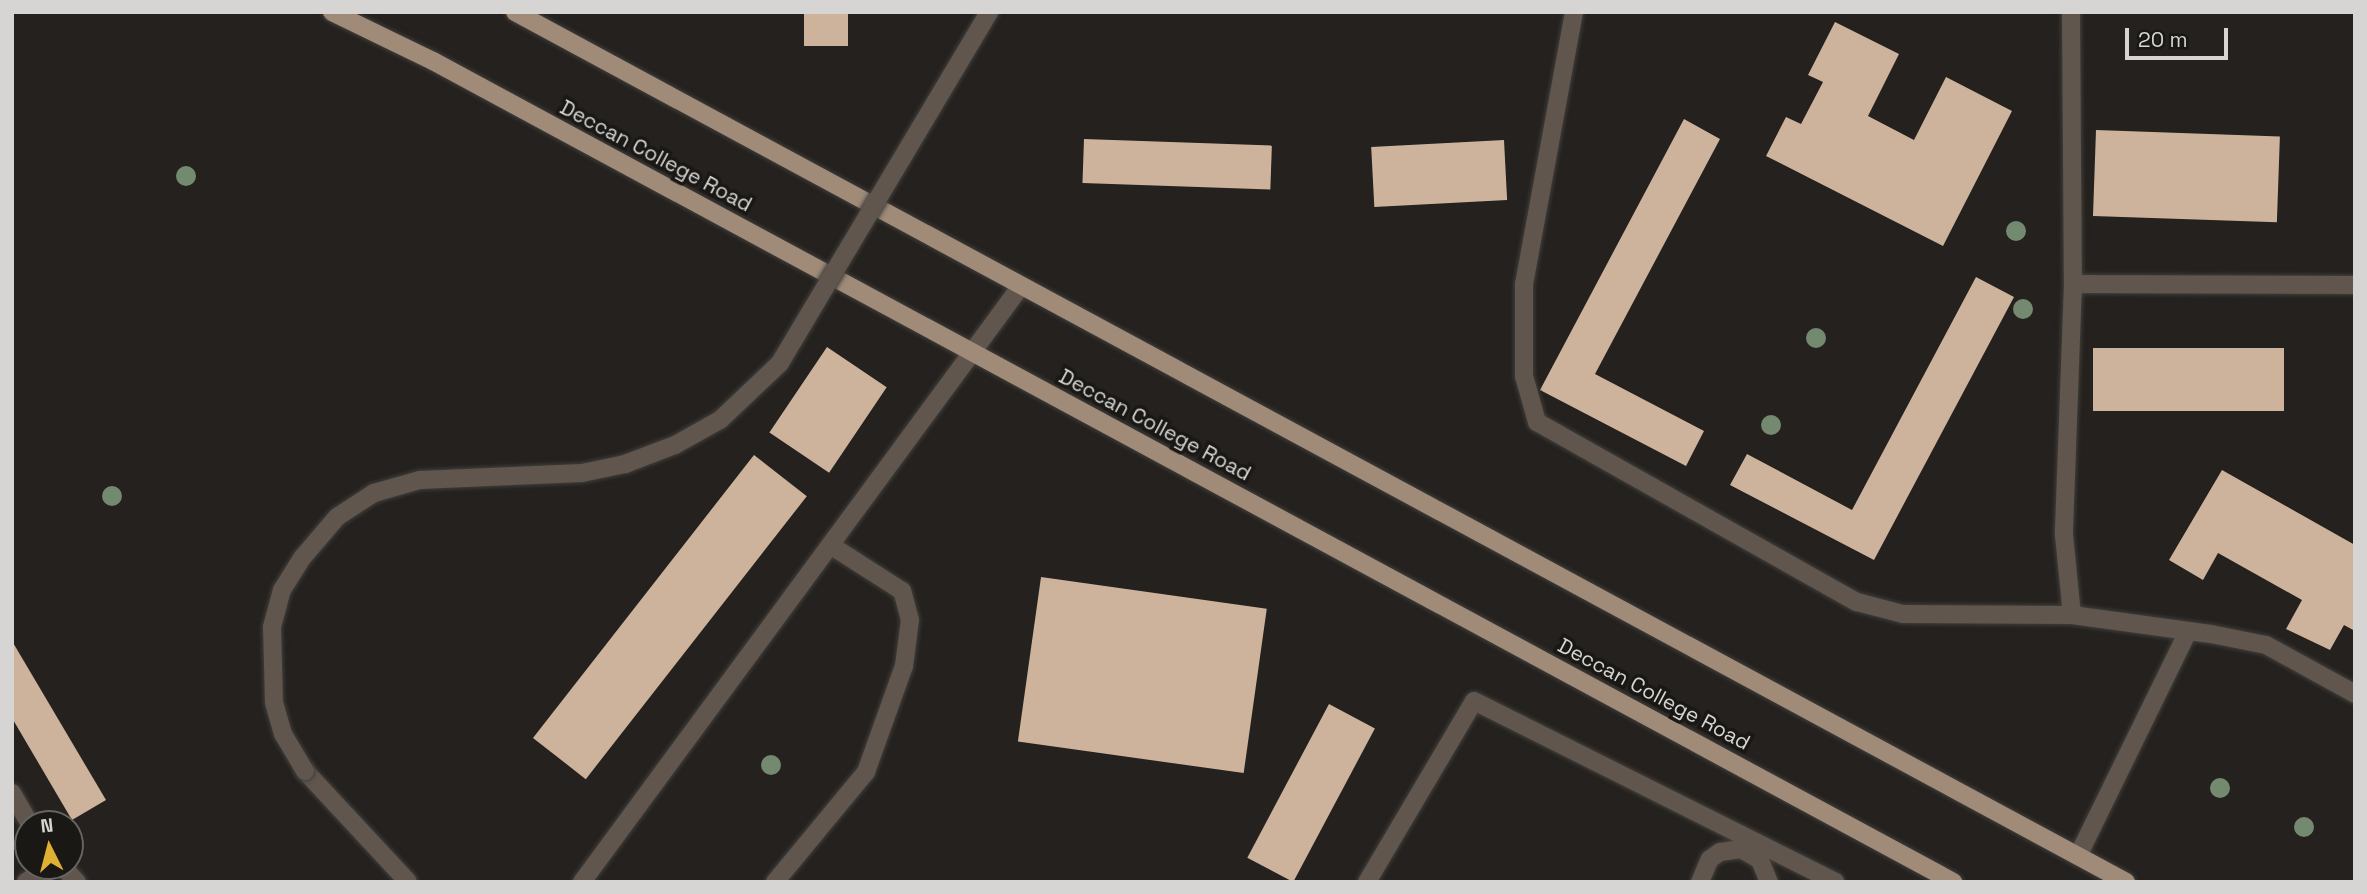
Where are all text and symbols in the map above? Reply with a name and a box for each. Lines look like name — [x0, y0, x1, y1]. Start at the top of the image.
scale bar — [2129, 14, 2232, 58]
text: 20 m — [2138, 26, 2188, 53]
street label: Deccan College Road — [556, 95, 756, 217]
street label: Deccan College Road — [1055, 364, 1255, 486]
street label: Deccan College Road — [1554, 633, 1754, 755]
north arrow — [14, 810, 84, 880]
text: N — [39, 813, 55, 839]

